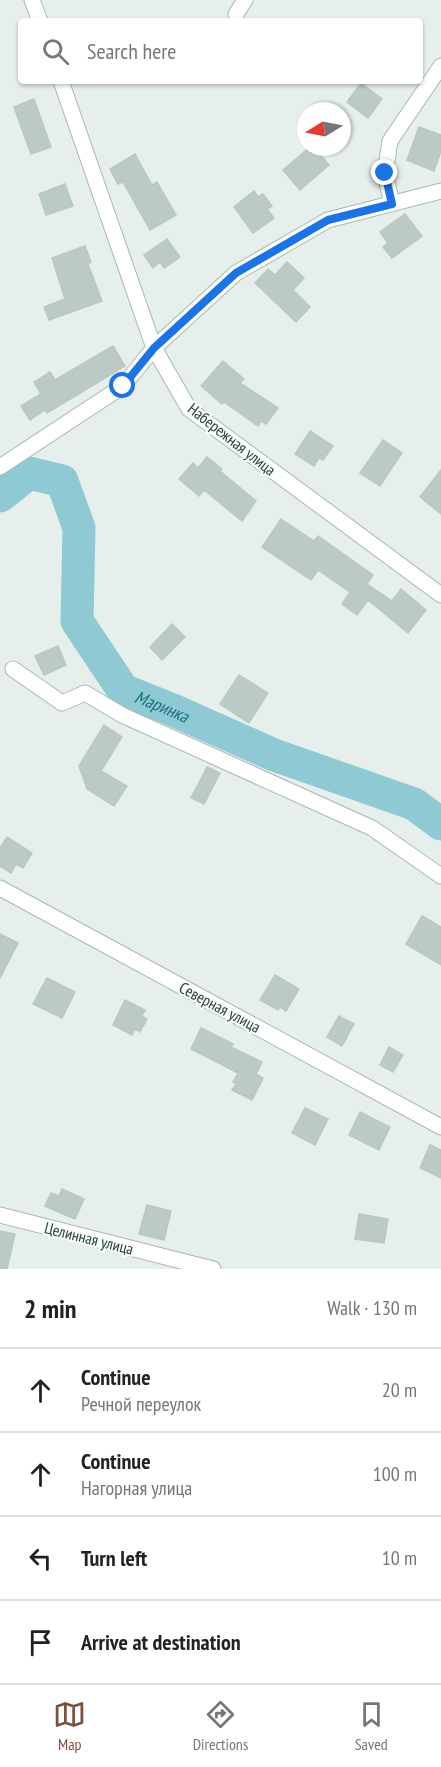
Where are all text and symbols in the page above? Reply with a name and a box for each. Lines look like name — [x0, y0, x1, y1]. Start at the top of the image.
search box — [18, 18, 423, 84]
icon: search — [39, 35, 72, 68]
text: Search here — [87, 37, 176, 65]
north arrow — [297, 102, 351, 156]
route end — [371, 159, 397, 185]
route start — [109, 372, 135, 398]
street label: Набережная улица — [184, 398, 280, 480]
water label: Маринка — [132, 684, 193, 728]
street label: Северная улица — [176, 977, 264, 1037]
street label: Целинная улица — [42, 1217, 136, 1259]
text: 2 min — [24, 1292, 77, 1325]
text: Walk · 130 m — [327, 1295, 417, 1321]
text: Continue — [81, 1363, 151, 1391]
icon: ahead — [24, 1374, 57, 1407]
text: 20 m — [382, 1377, 417, 1403]
text: Речной переулок — [81, 1391, 201, 1417]
text: Continue — [81, 1447, 151, 1475]
icon: ahead — [24, 1458, 57, 1491]
text: 100 m — [373, 1461, 417, 1487]
text: Нагорная улица — [81, 1475, 192, 1501]
icon: left — [24, 1542, 57, 1575]
text: Turn left — [81, 1544, 147, 1572]
text: 10 m — [382, 1545, 417, 1571]
icon: arrive — [24, 1626, 57, 1659]
text: Arrive at destination — [81, 1628, 241, 1656]
tab: Map — [53, 1698, 86, 1754]
tab: Directions — [193, 1698, 248, 1754]
tab: Saved — [355, 1698, 388, 1754]

